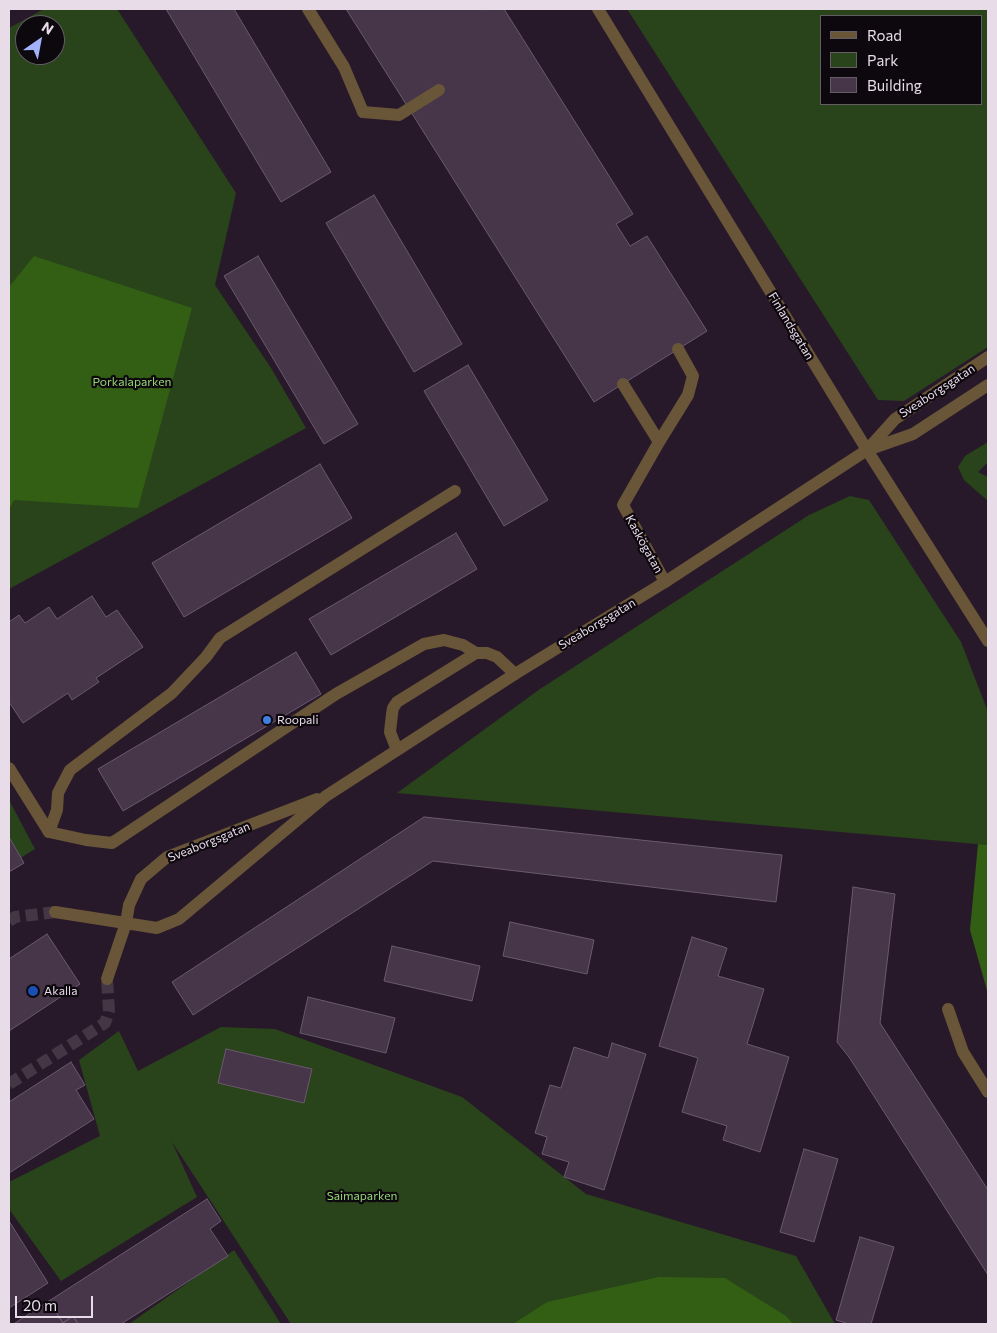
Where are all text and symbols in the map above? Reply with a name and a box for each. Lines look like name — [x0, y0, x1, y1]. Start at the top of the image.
north arrow — [15, 15, 65, 65]
legend — [820, 15, 982, 105]
text: N — [39, 18, 57, 38]
text: Road — [867, 26, 902, 44]
text: Park — [867, 51, 898, 69]
text: Building — [867, 76, 922, 94]
street label: Finlandsgatan — [765, 290, 817, 362]
street label: Sveaborgsgatan — [897, 361, 977, 421]
park label: Porkalaparken — [93, 375, 171, 389]
street label: Kaskögatan — [622, 513, 666, 575]
street label: Sveaborgsgatan — [556, 595, 638, 653]
place label: Roopali — [277, 713, 318, 727]
marker: Roopali — [261, 714, 273, 726]
street label: Sveaborgsgatan — [166, 819, 252, 865]
marker: Akalla — [26, 984, 40, 998]
place label: Akalla — [44, 984, 77, 998]
park label: Saimaparken — [327, 1189, 397, 1203]
scale bar — [18, 1286, 95, 1318]
text: 20 m — [23, 1296, 57, 1314]

